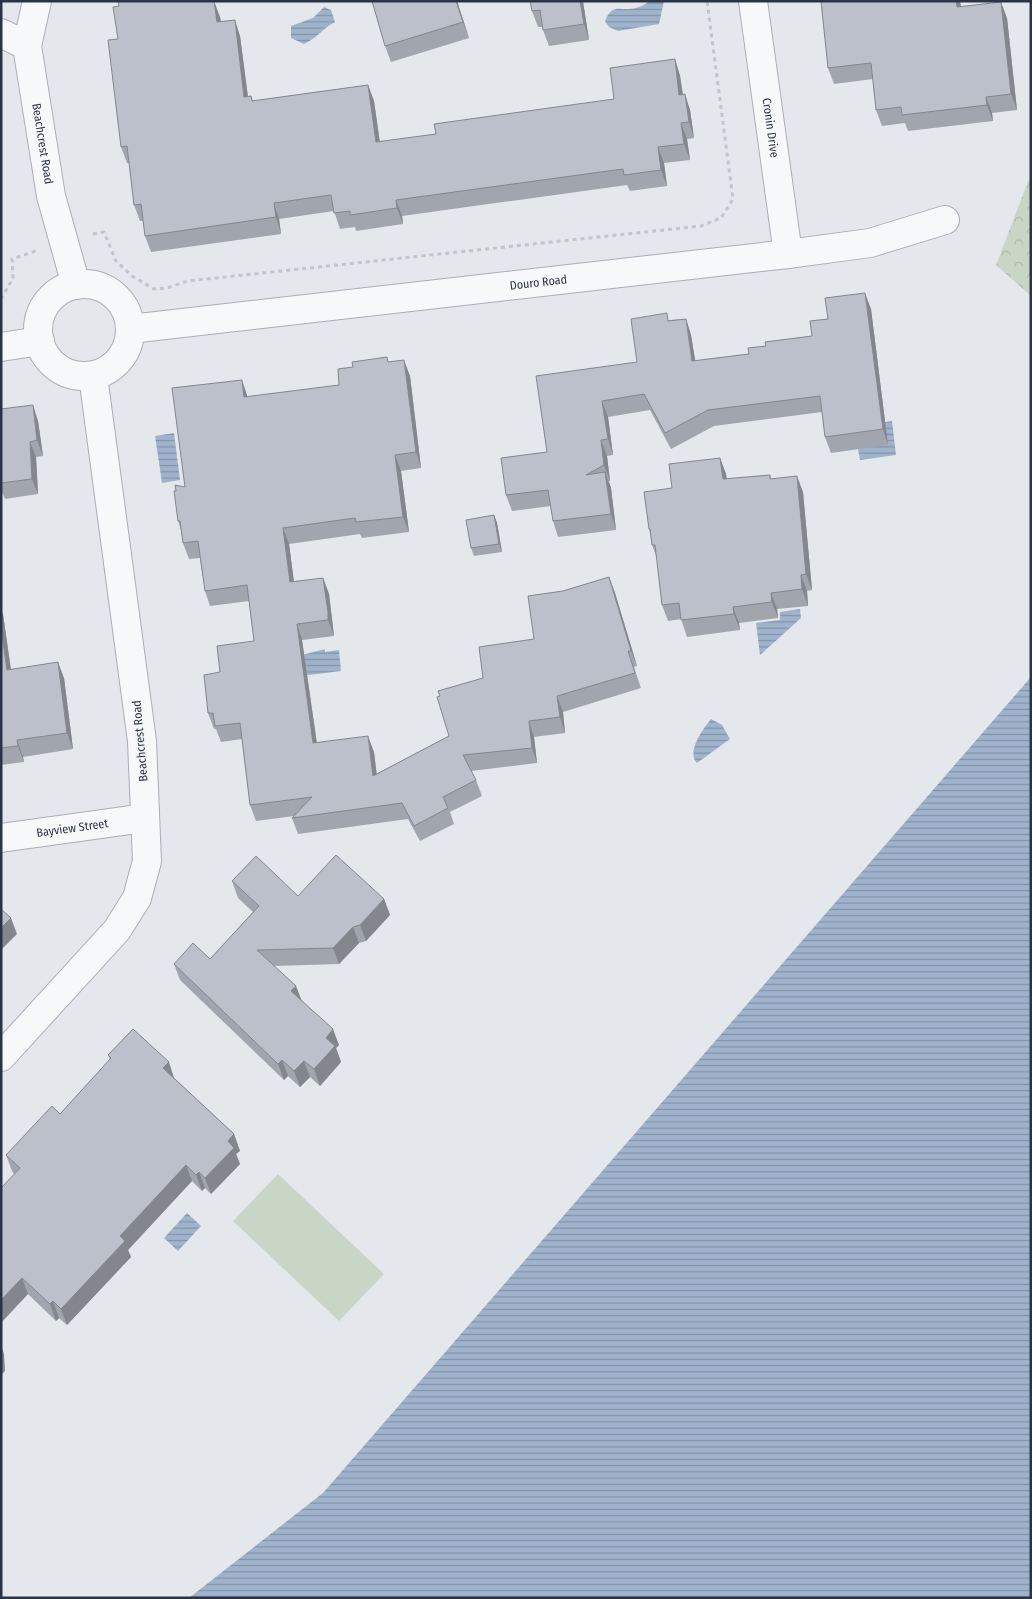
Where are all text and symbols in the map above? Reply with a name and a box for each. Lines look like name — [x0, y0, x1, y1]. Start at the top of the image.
street label: Cronin Drive — [759, 97, 782, 159]
street label: Beachcrest Road — [29, 102, 56, 185]
street label: Douro Road — [509, 272, 568, 293]
street label: Beachcrest Road — [129, 700, 151, 782]
street label: Bayview Street — [36, 816, 109, 840]

